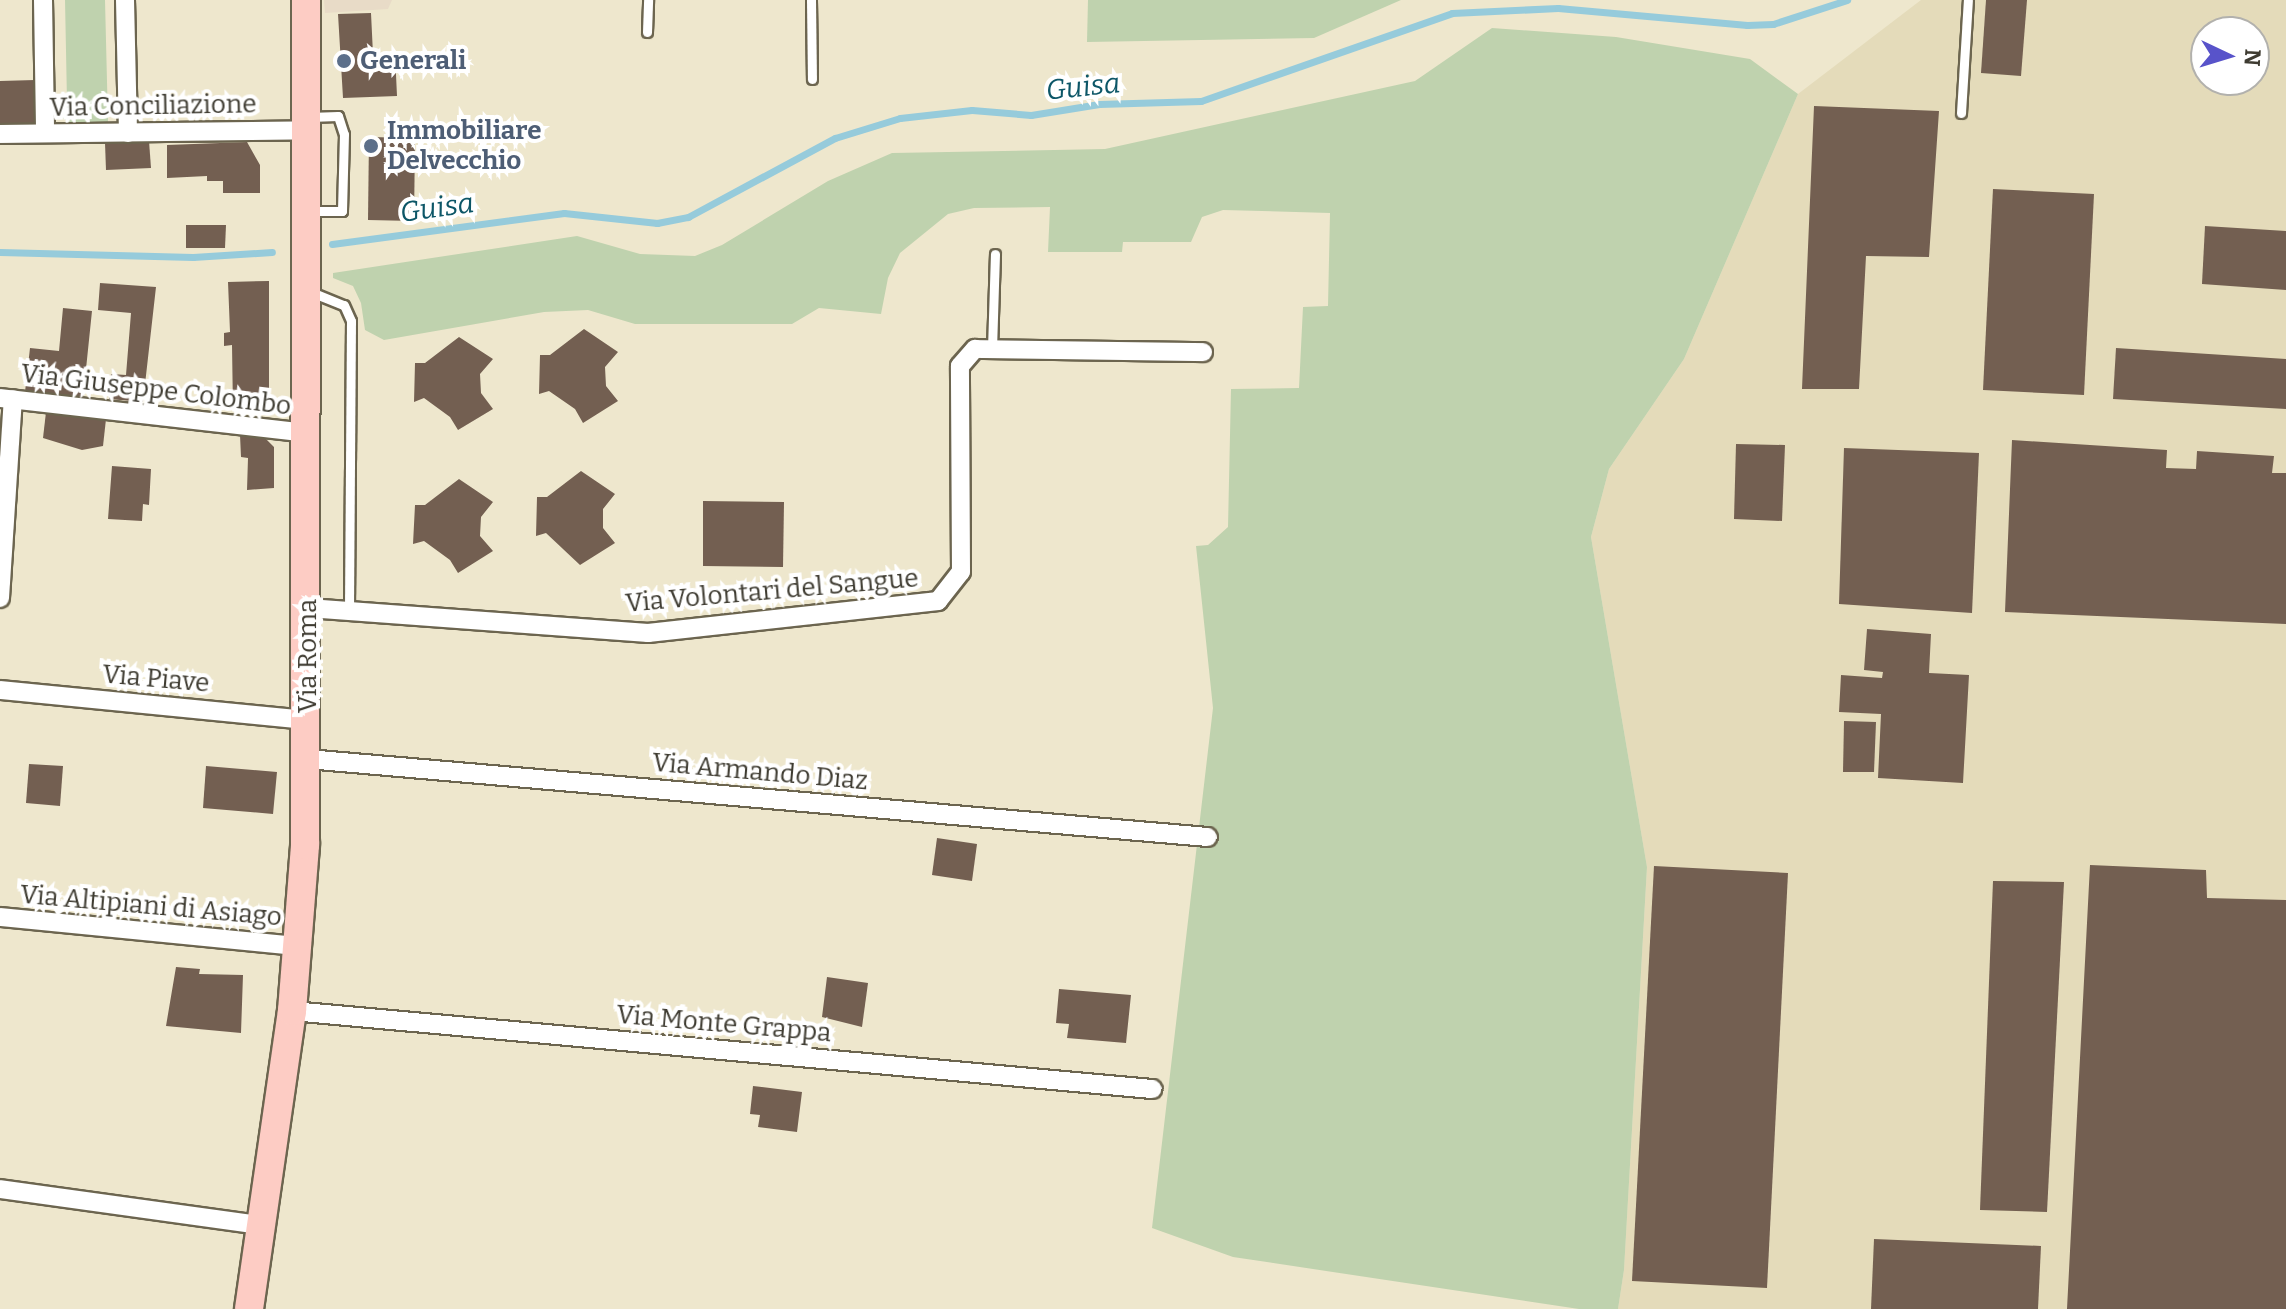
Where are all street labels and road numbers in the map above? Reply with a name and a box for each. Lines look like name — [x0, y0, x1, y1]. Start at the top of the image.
street label: Via Conciliazione — [49, 89, 257, 123]
street label: Via Giuseppe Colombo — [19, 358, 293, 422]
street label: Via Volontari del Sangue — [624, 563, 920, 619]
street label: Via Roma — [292, 599, 324, 713]
street label: Via Piave — [101, 659, 211, 699]
street label: Via Armando Diaz — [651, 747, 869, 797]
street label: Via Altipiani di Asiago — [19, 879, 283, 933]
street label: Via Monte Grappa — [615, 999, 833, 1049]

